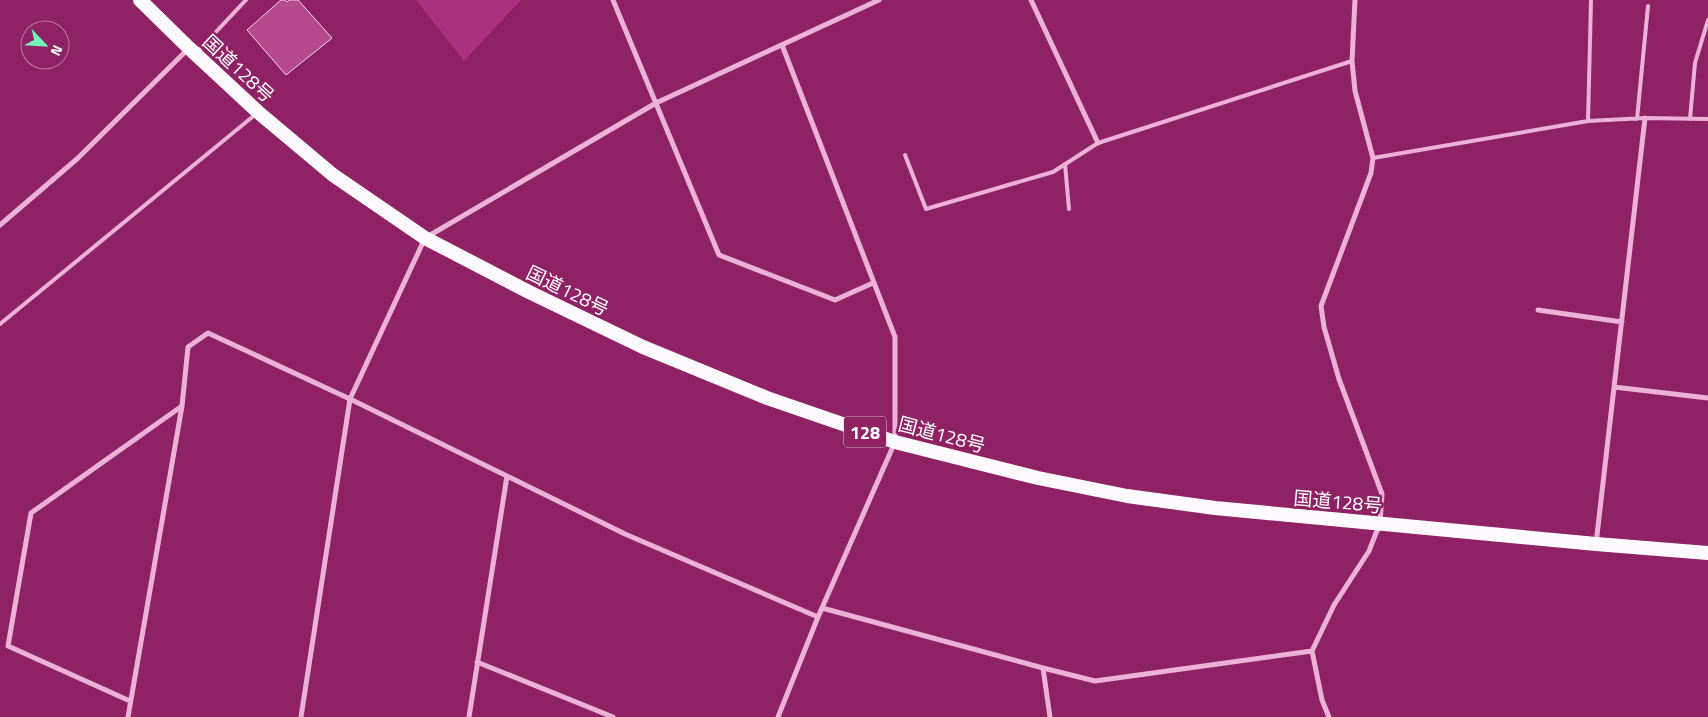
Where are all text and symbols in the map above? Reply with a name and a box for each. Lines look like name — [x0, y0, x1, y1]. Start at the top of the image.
north arrow — [20, 20, 70, 70]
street label: 国道128号 — [197, 27, 281, 109]
text: N — [46, 42, 69, 60]
street label: 国道128号 — [522, 257, 614, 323]
street label: 国道128号 — [895, 408, 989, 460]
road number: 128 — [844, 417, 886, 448]
street label: 国道128号 — [1292, 483, 1384, 519]

